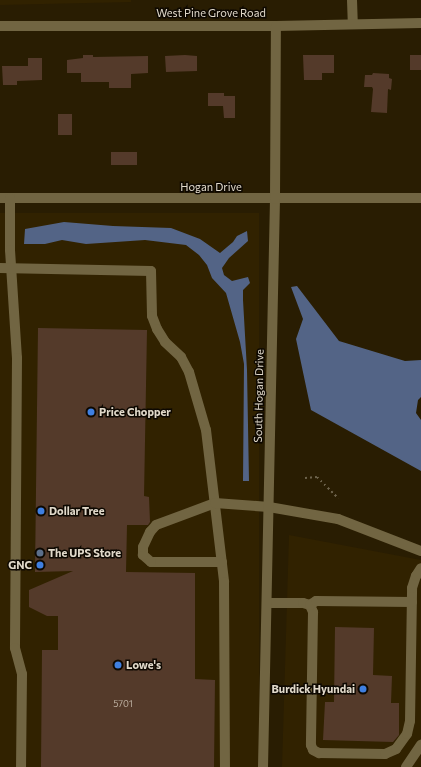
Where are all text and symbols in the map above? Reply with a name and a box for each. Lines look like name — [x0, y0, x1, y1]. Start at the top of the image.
street label: West Pine Grove Road — [156, 6, 266, 20]
street label: Hogan Drive — [180, 180, 242, 194]
street label: South Hogan Drive — [252, 349, 266, 443]
place label: Price Chopper — [99, 405, 171, 419]
marker: Price Chopper — [86, 407, 96, 417]
place label: Dollar Tree — [49, 504, 104, 518]
marker: Dollar Tree — [36, 506, 46, 516]
place label: The UPS Store — [48, 546, 121, 560]
marker: The UPS Store — [35, 548, 45, 558]
place label: GNC — [8, 558, 32, 572]
marker: GNC — [35, 560, 45, 570]
place label: Lowe's — [126, 658, 161, 672]
marker: Lowe's — [113, 660, 123, 670]
place label: Burdick Hyundai — [272, 682, 355, 696]
marker: Burdick Hyundai — [358, 684, 368, 694]
house number: 5701 — [113, 699, 133, 709]

